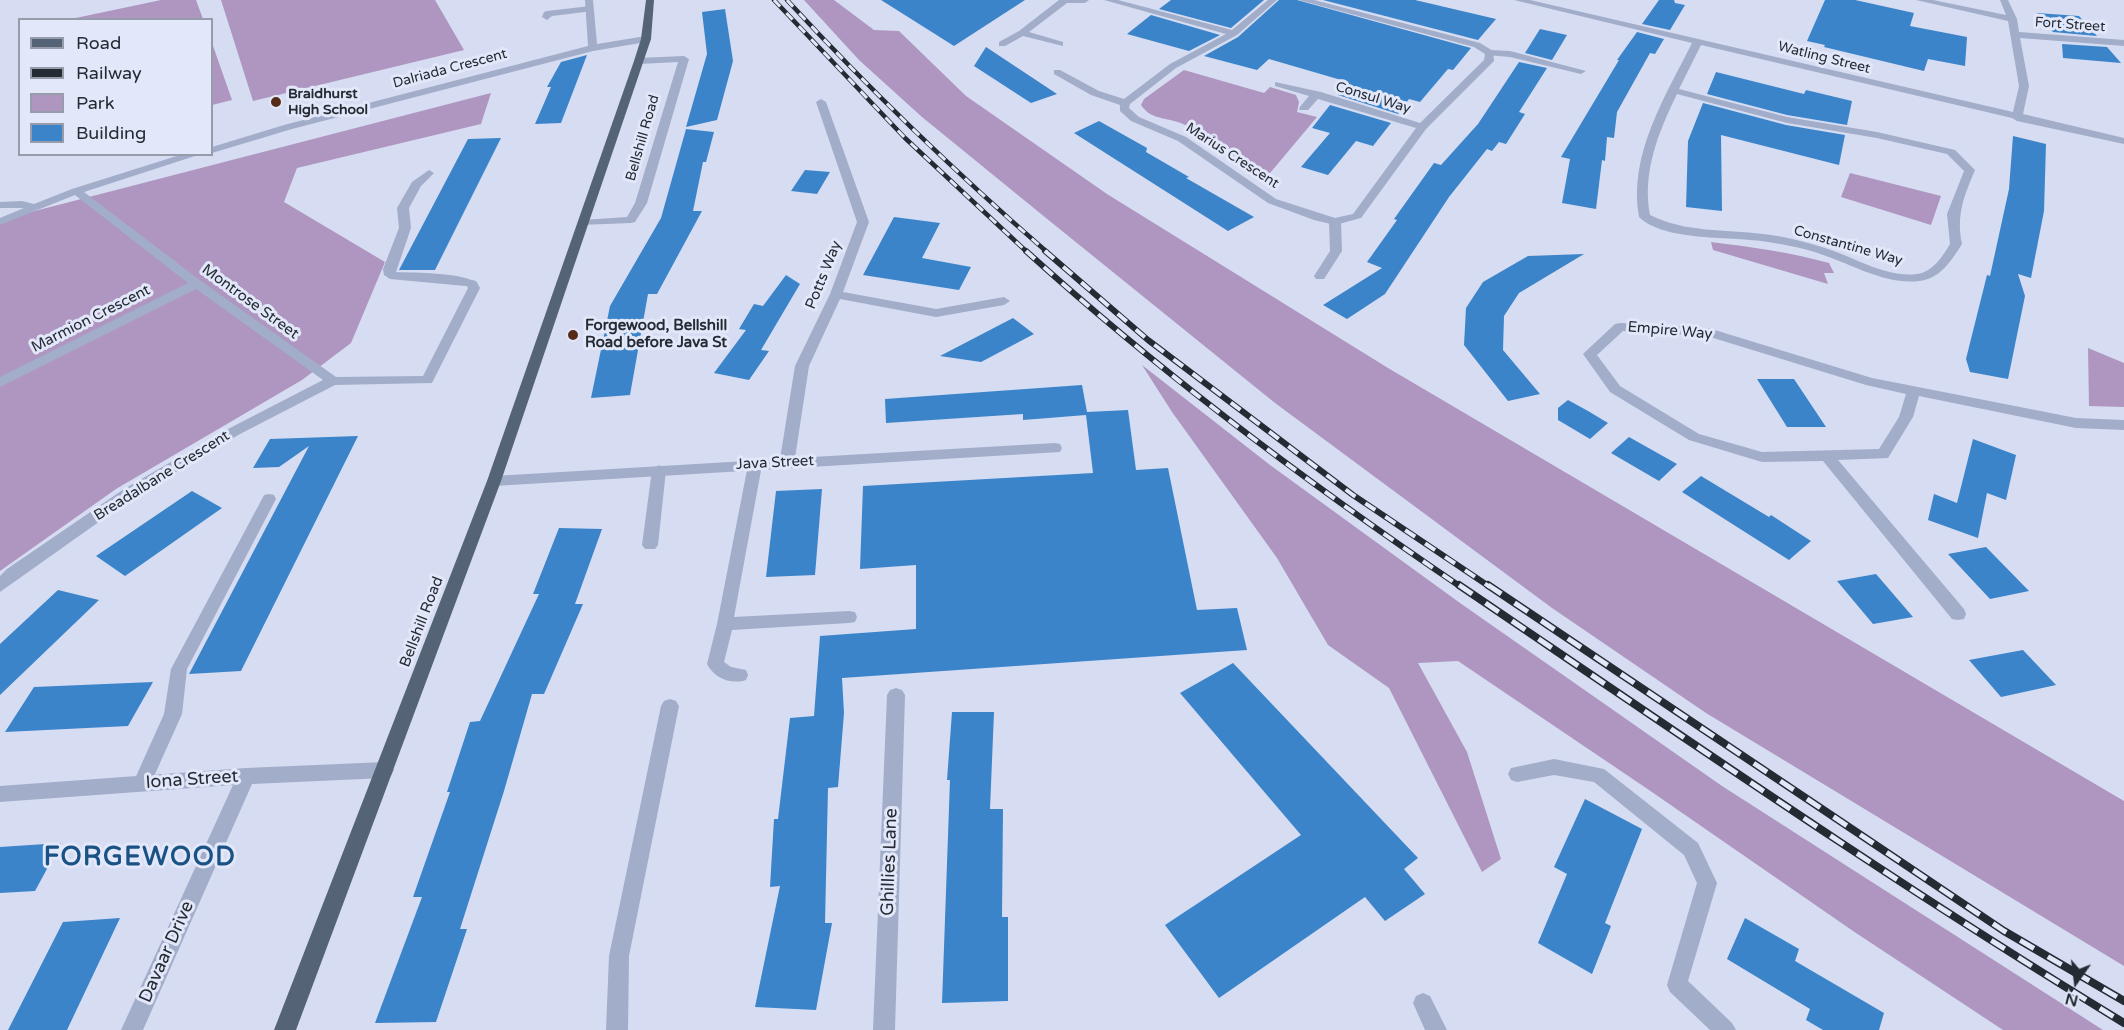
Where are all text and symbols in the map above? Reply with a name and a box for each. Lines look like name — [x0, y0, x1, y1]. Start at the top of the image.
street label: Fort Street — [2034, 14, 2106, 36]
legend — [18, 18, 213, 156]
text: Road — [76, 32, 121, 54]
street label: Watling Street — [1776, 38, 1872, 78]
street label: Dalriada Crescent — [391, 46, 509, 92]
text: Railway — [76, 62, 142, 84]
street label: Consul Way — [1333, 79, 1413, 117]
place label: Braidhurst High School — [288, 86, 368, 118]
text: Park — [76, 92, 114, 114]
street label: Bellshill Road — [623, 93, 663, 183]
marker: Braidhurst High School — [269, 95, 283, 109]
street label: Marius Crescent — [1182, 120, 1282, 192]
text: Building — [76, 122, 146, 144]
street label: Constantine Way — [1792, 222, 1904, 270]
street label: Potts Way — [802, 238, 846, 312]
street label: Montrose Street — [198, 261, 302, 343]
street label: Marmion Crescent — [29, 281, 153, 357]
place label: Forgewood, Bellshill Road before Java St — [585, 317, 727, 352]
street label: Empire Way — [1627, 318, 1713, 344]
marker: Forgewood, Bellshill Road before Java St — [566, 328, 580, 342]
street label: Breadalbane Crescent — [91, 427, 233, 525]
street label: Java Street — [735, 452, 815, 474]
street label: Bellshill Road — [397, 574, 447, 670]
street label: Iona Street — [145, 766, 239, 794]
street label: Ghillies Lane — [877, 808, 903, 916]
district label: FORGEWOOD — [44, 842, 236, 874]
street label: Davaar Drive — [135, 898, 199, 1006]
north arrow — [2046, 952, 2106, 1012]
text: N — [2063, 988, 2080, 1011]

